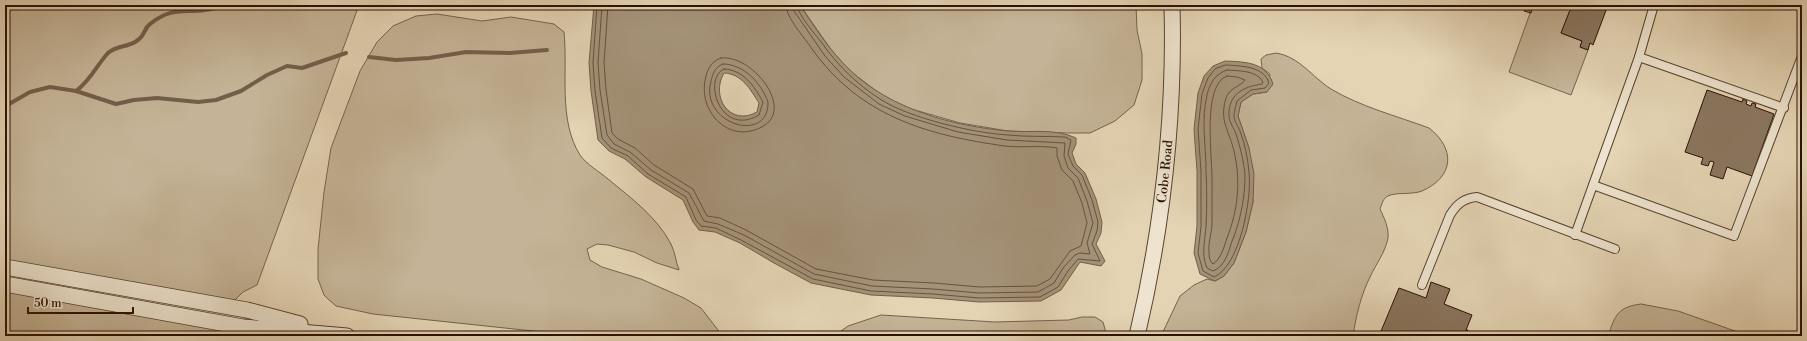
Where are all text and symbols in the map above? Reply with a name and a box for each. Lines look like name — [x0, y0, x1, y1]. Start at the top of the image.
street label: Cobe Road — [1154, 139, 1176, 204]
scale bar — [28, 289, 133, 315]
text: 50 m — [34, 296, 62, 311]

